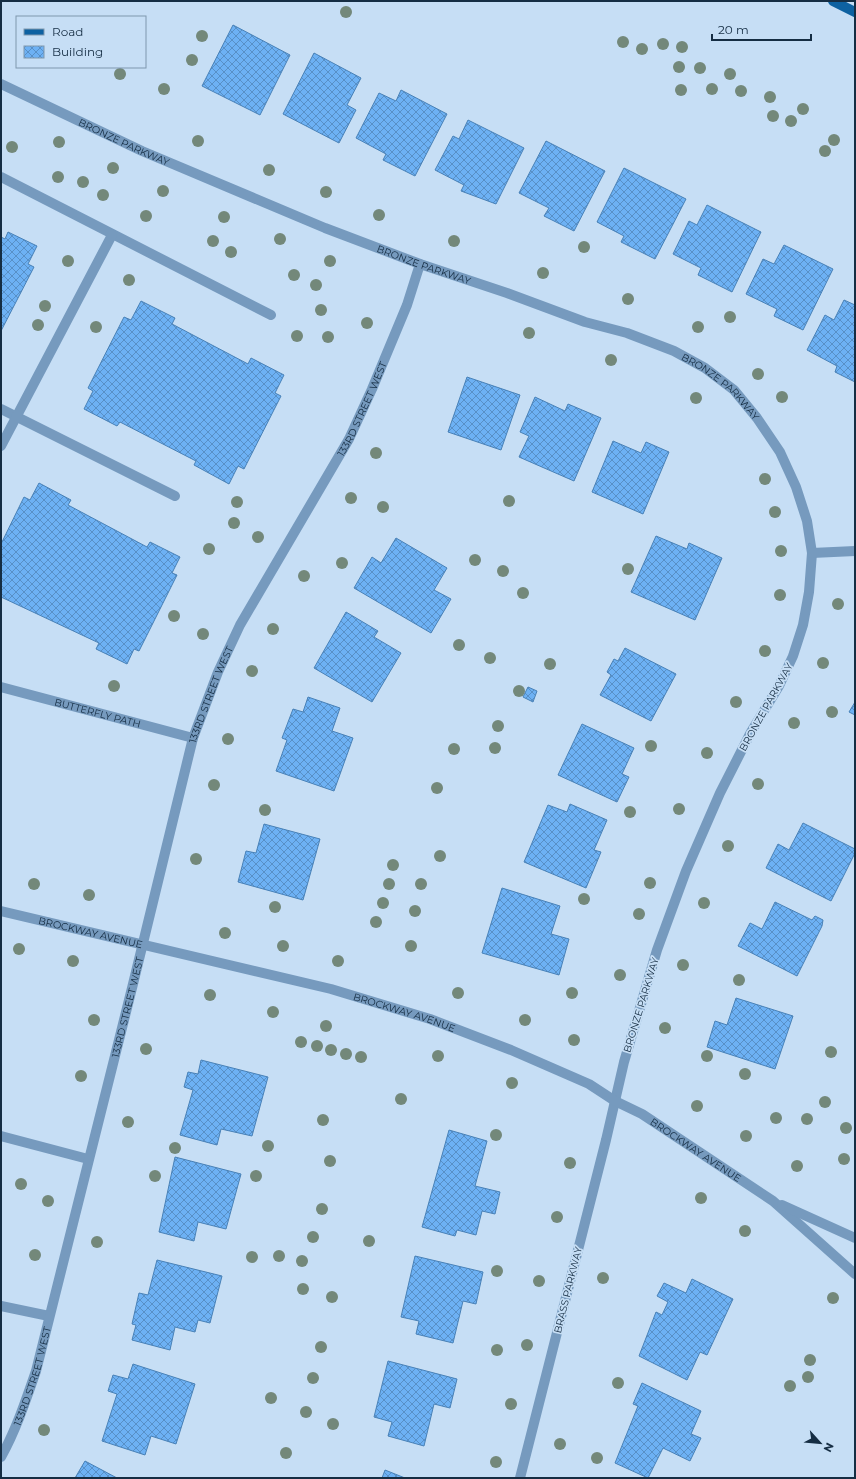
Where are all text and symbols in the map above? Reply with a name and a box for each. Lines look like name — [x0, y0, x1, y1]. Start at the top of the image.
legend — [16, 16, 146, 68]
scale bar — [712, 16, 811, 42]
text: 20 m — [718, 22, 749, 37]
text: Road — [52, 24, 83, 39]
text: Building — [52, 44, 103, 59]
street label: BRONZE PARKWAY — [76, 115, 172, 169]
street label: BRONZE PARKWAY — [375, 242, 473, 287]
street label: BRONZE PARKWAY — [679, 350, 763, 423]
street label: 133RD STREET WEST — [334, 359, 389, 459]
street label: 133RD STREET WEST — [186, 644, 236, 744]
street label: BRONZE PARKWAY — [736, 660, 796, 753]
street label: BUTTERFLY PATH — [53, 695, 142, 730]
street label: BROCKWAY AVENUE — [37, 914, 144, 951]
street label: 133RD STREET WEST — [108, 955, 146, 1059]
street label: BRONZE PARKWAY — [620, 955, 662, 1054]
street label: BROCKWAY AVENUE — [352, 990, 458, 1035]
street label: BROCKWAY AVENUE — [648, 1115, 744, 1185]
street label: BRASS PARKWAY — [551, 1245, 585, 1335]
street label: 133RD STREET WEST — [10, 1325, 53, 1428]
north arrow — [800, 1423, 840, 1463]
text: N — [821, 1440, 837, 1455]

